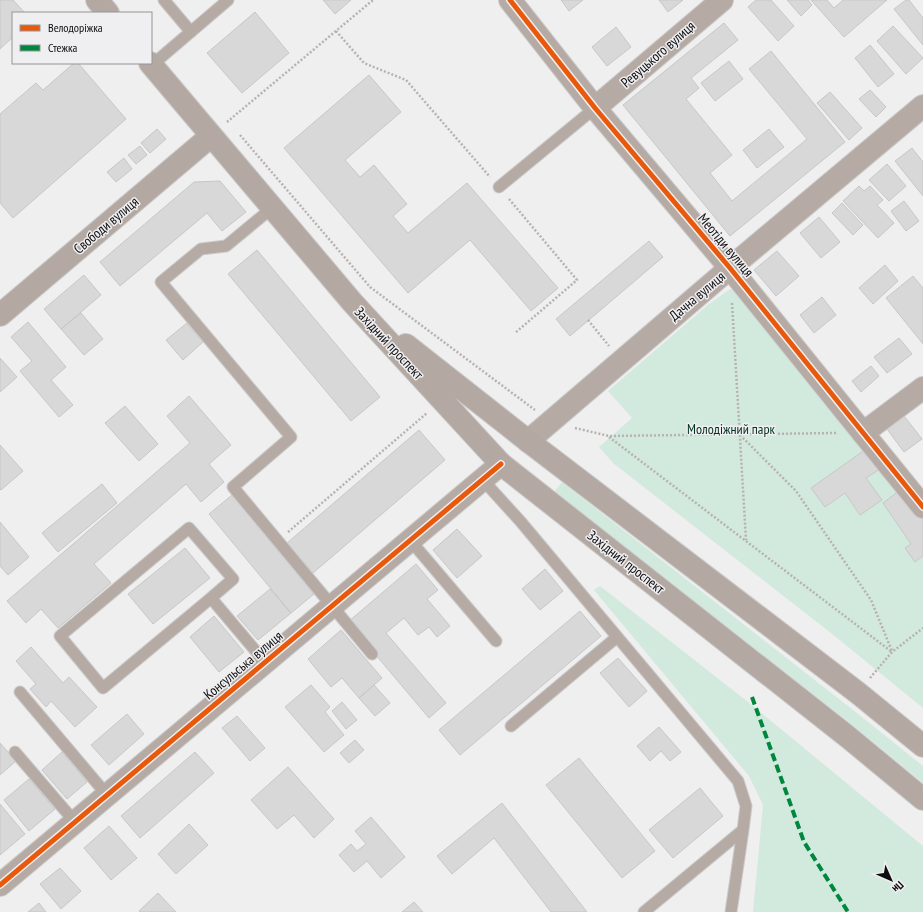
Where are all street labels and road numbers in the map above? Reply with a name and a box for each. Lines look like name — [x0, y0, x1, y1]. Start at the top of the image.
street label: Ревуцького вулиця — [617, 17, 699, 91]
street label: Свободи вулиця — [70, 193, 142, 257]
street label: Меотіди вулиця — [694, 210, 758, 280]
street label: Дачна вулиця — [665, 267, 729, 325]
street label: Західний проспект — [351, 303, 428, 383]
street label: Західний проспект — [584, 526, 669, 598]
street label: Консульська вулиця — [200, 627, 286, 703]

